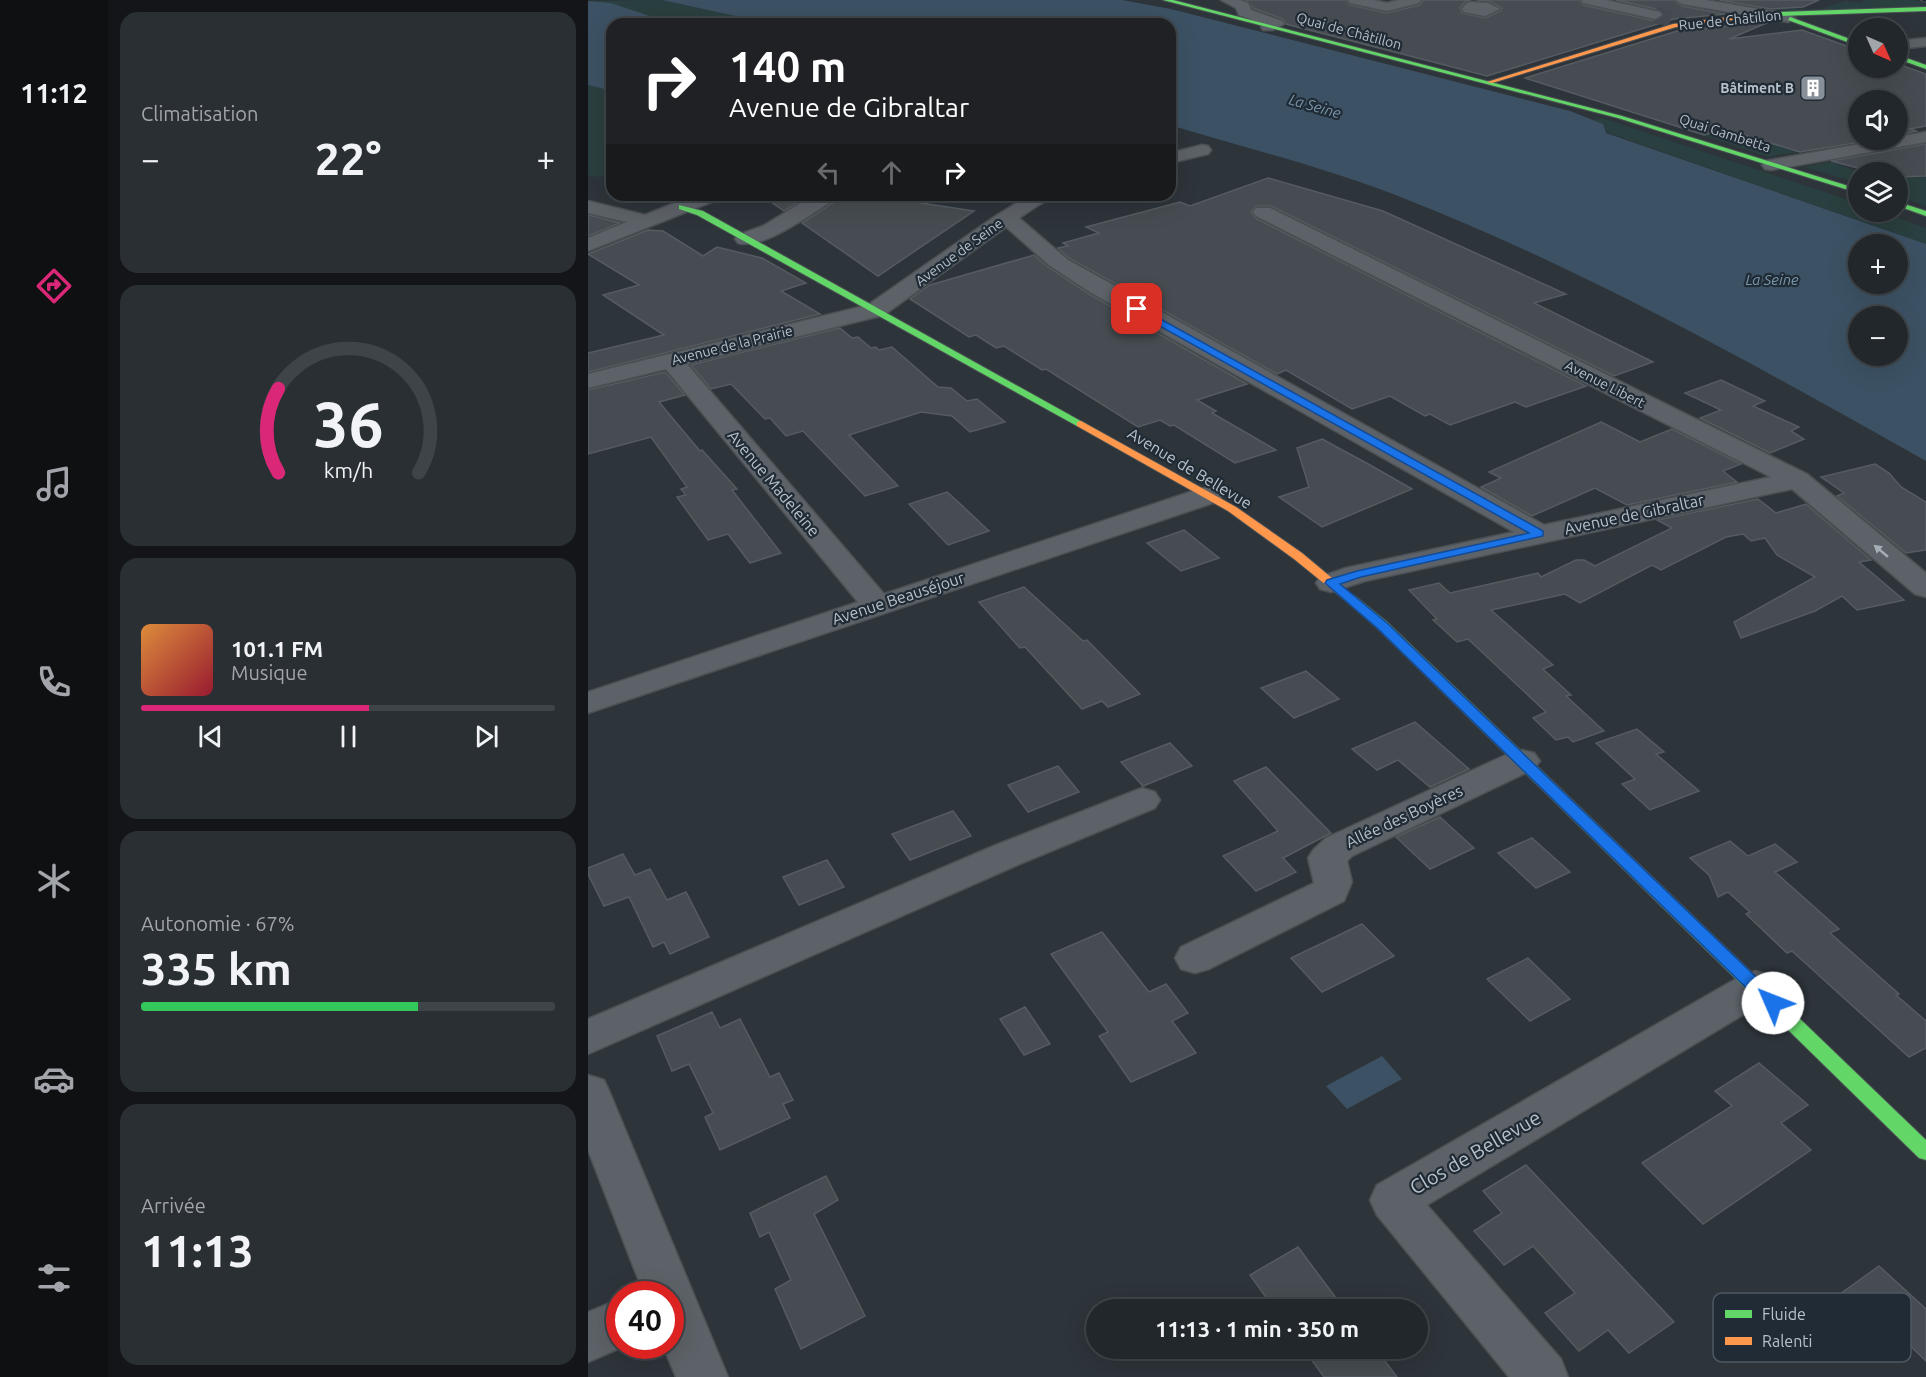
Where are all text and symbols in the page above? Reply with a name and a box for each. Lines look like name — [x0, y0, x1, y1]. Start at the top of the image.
street label: Rue de Châtillon — [1678, 7, 1782, 33]
street label: Quai de Châtillon — [1295, 9, 1403, 53]
north arrow — [1848, 18, 1908, 78]
map controls — [1848, 18, 1908, 366]
icon: right — [630, 42, 708, 120]
text: 140 m — [729, 43, 846, 90]
building icon: Bâtiment B — [1798, 73, 1828, 103]
text: 11:12 — [20, 78, 88, 108]
place label: Bâtiment B — [1720, 80, 1794, 96]
water label: La Seine — [1287, 90, 1343, 122]
button: sound — [1848, 90, 1908, 150]
text: Avenue de Gibraltar — [729, 92, 969, 122]
text: Climatisation — [141, 102, 258, 125]
street label: Quai Gambetta — [1677, 111, 1773, 155]
text: 22° — [315, 133, 381, 184]
text: − — [141, 140, 160, 177]
text: + — [536, 140, 555, 177]
icon: left — [812, 156, 845, 189]
icon: ahead — [875, 156, 908, 189]
icon: right — [938, 156, 971, 189]
button: layers — [1848, 162, 1908, 222]
street label: Avenue de Seine — [912, 215, 1006, 289]
button: + — [1848, 234, 1908, 294]
icon: directions — [33, 265, 75, 307]
water label: La Seine — [1745, 271, 1799, 288]
pin — [1111, 283, 1162, 334]
icon: arrive — [1120, 292, 1153, 325]
button: − — [1848, 306, 1908, 366]
street label: Avenue de la Prairie — [670, 322, 794, 368]
street label: Avenue Libert — [1562, 357, 1648, 411]
text: 36 — [313, 389, 383, 459]
street label: Avenue de Bellevue — [1125, 424, 1255, 512]
street label: Avenue Madeleine — [724, 426, 824, 540]
text: km/h — [323, 458, 373, 482]
icon: music — [33, 463, 75, 505]
street label: Avenue de Gibraltar — [1563, 490, 1705, 538]
one-way arrow — [1873, 544, 1889, 557]
street label: Avenue Beauséjour — [830, 568, 966, 628]
text: 101.1 FM — [231, 636, 323, 661]
icon: phone — [33, 661, 75, 703]
text: Musique — [231, 661, 308, 684]
icon: previous — [194, 720, 227, 753]
icon: pause — [332, 720, 365, 753]
icon: next — [470, 720, 503, 753]
street label: Allée des Boyères — [1343, 781, 1465, 851]
icon: climate — [33, 860, 75, 902]
text: Autonomie · 67% — [141, 912, 295, 935]
text: 335 km — [141, 943, 292, 994]
position arrow — [1741, 971, 1805, 1035]
icon: car — [33, 1058, 75, 1100]
street label: Clos de Bellevue — [1405, 1105, 1545, 1199]
text: Arrivée — [141, 1194, 206, 1217]
text: 11:13 — [141, 1225, 254, 1276]
icon: filters — [33, 1257, 75, 1299]
speed limit sign: 40 — [606, 1281, 684, 1359]
legend — [1713, 1293, 1911, 1362]
text: Fluide — [1762, 1305, 1806, 1323]
text: 11:13 · 1 min · 350 m — [1155, 1316, 1359, 1341]
text: Ralenti — [1762, 1332, 1813, 1350]

